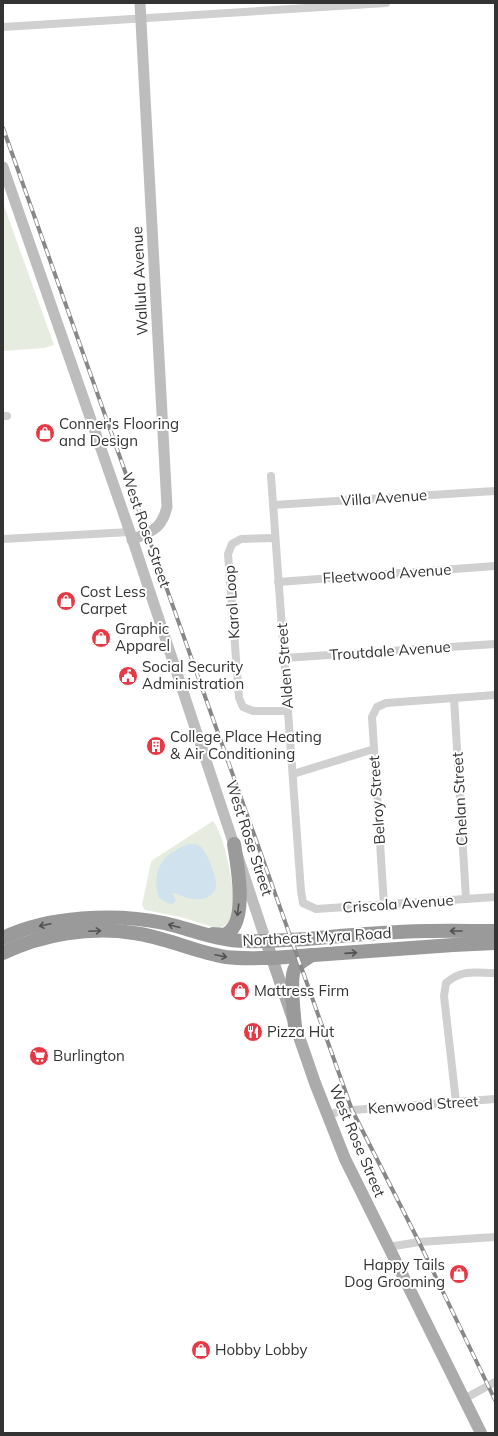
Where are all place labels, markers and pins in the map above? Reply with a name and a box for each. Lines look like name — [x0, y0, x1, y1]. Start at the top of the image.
place label: Conner's Flooring and Design — [59, 414, 179, 450]
shop icon: Conner's Flooring and Design — [34, 422, 56, 444]
place label: Cost Less Carpet — [80, 582, 146, 618]
shop icon: Cost Less Carpet — [55, 590, 77, 612]
place label: Graphic Apparel — [115, 619, 170, 655]
shop icon: Graphic Apparel — [90, 627, 112, 649]
place label: Social Security Administration — [142, 657, 244, 693]
public building icon: Social Security Administration — [117, 665, 139, 687]
place label: College Place Heating & Air Conditioning — [170, 727, 322, 763]
building icon: College Place Heating & Air Conditioning — [145, 735, 167, 757]
shop icon: Mattress Firm — [229, 980, 251, 1002]
place label: Mattress Firm — [254, 981, 349, 1000]
restaurant icon: Pizza Hut — [242, 1021, 264, 1043]
place label: Pizza Hut — [267, 1022, 334, 1041]
supermarket icon: Burlington — [28, 1045, 50, 1067]
place label: Burlington — [53, 1046, 125, 1065]
place label: Happy Tails Dog Grooming — [344, 1255, 445, 1291]
shop icon: Happy Tails Dog Grooming — [448, 1263, 470, 1285]
shop icon: Hobby Lobby — [190, 1339, 212, 1361]
place label: Hobby Lobby — [215, 1340, 307, 1359]

